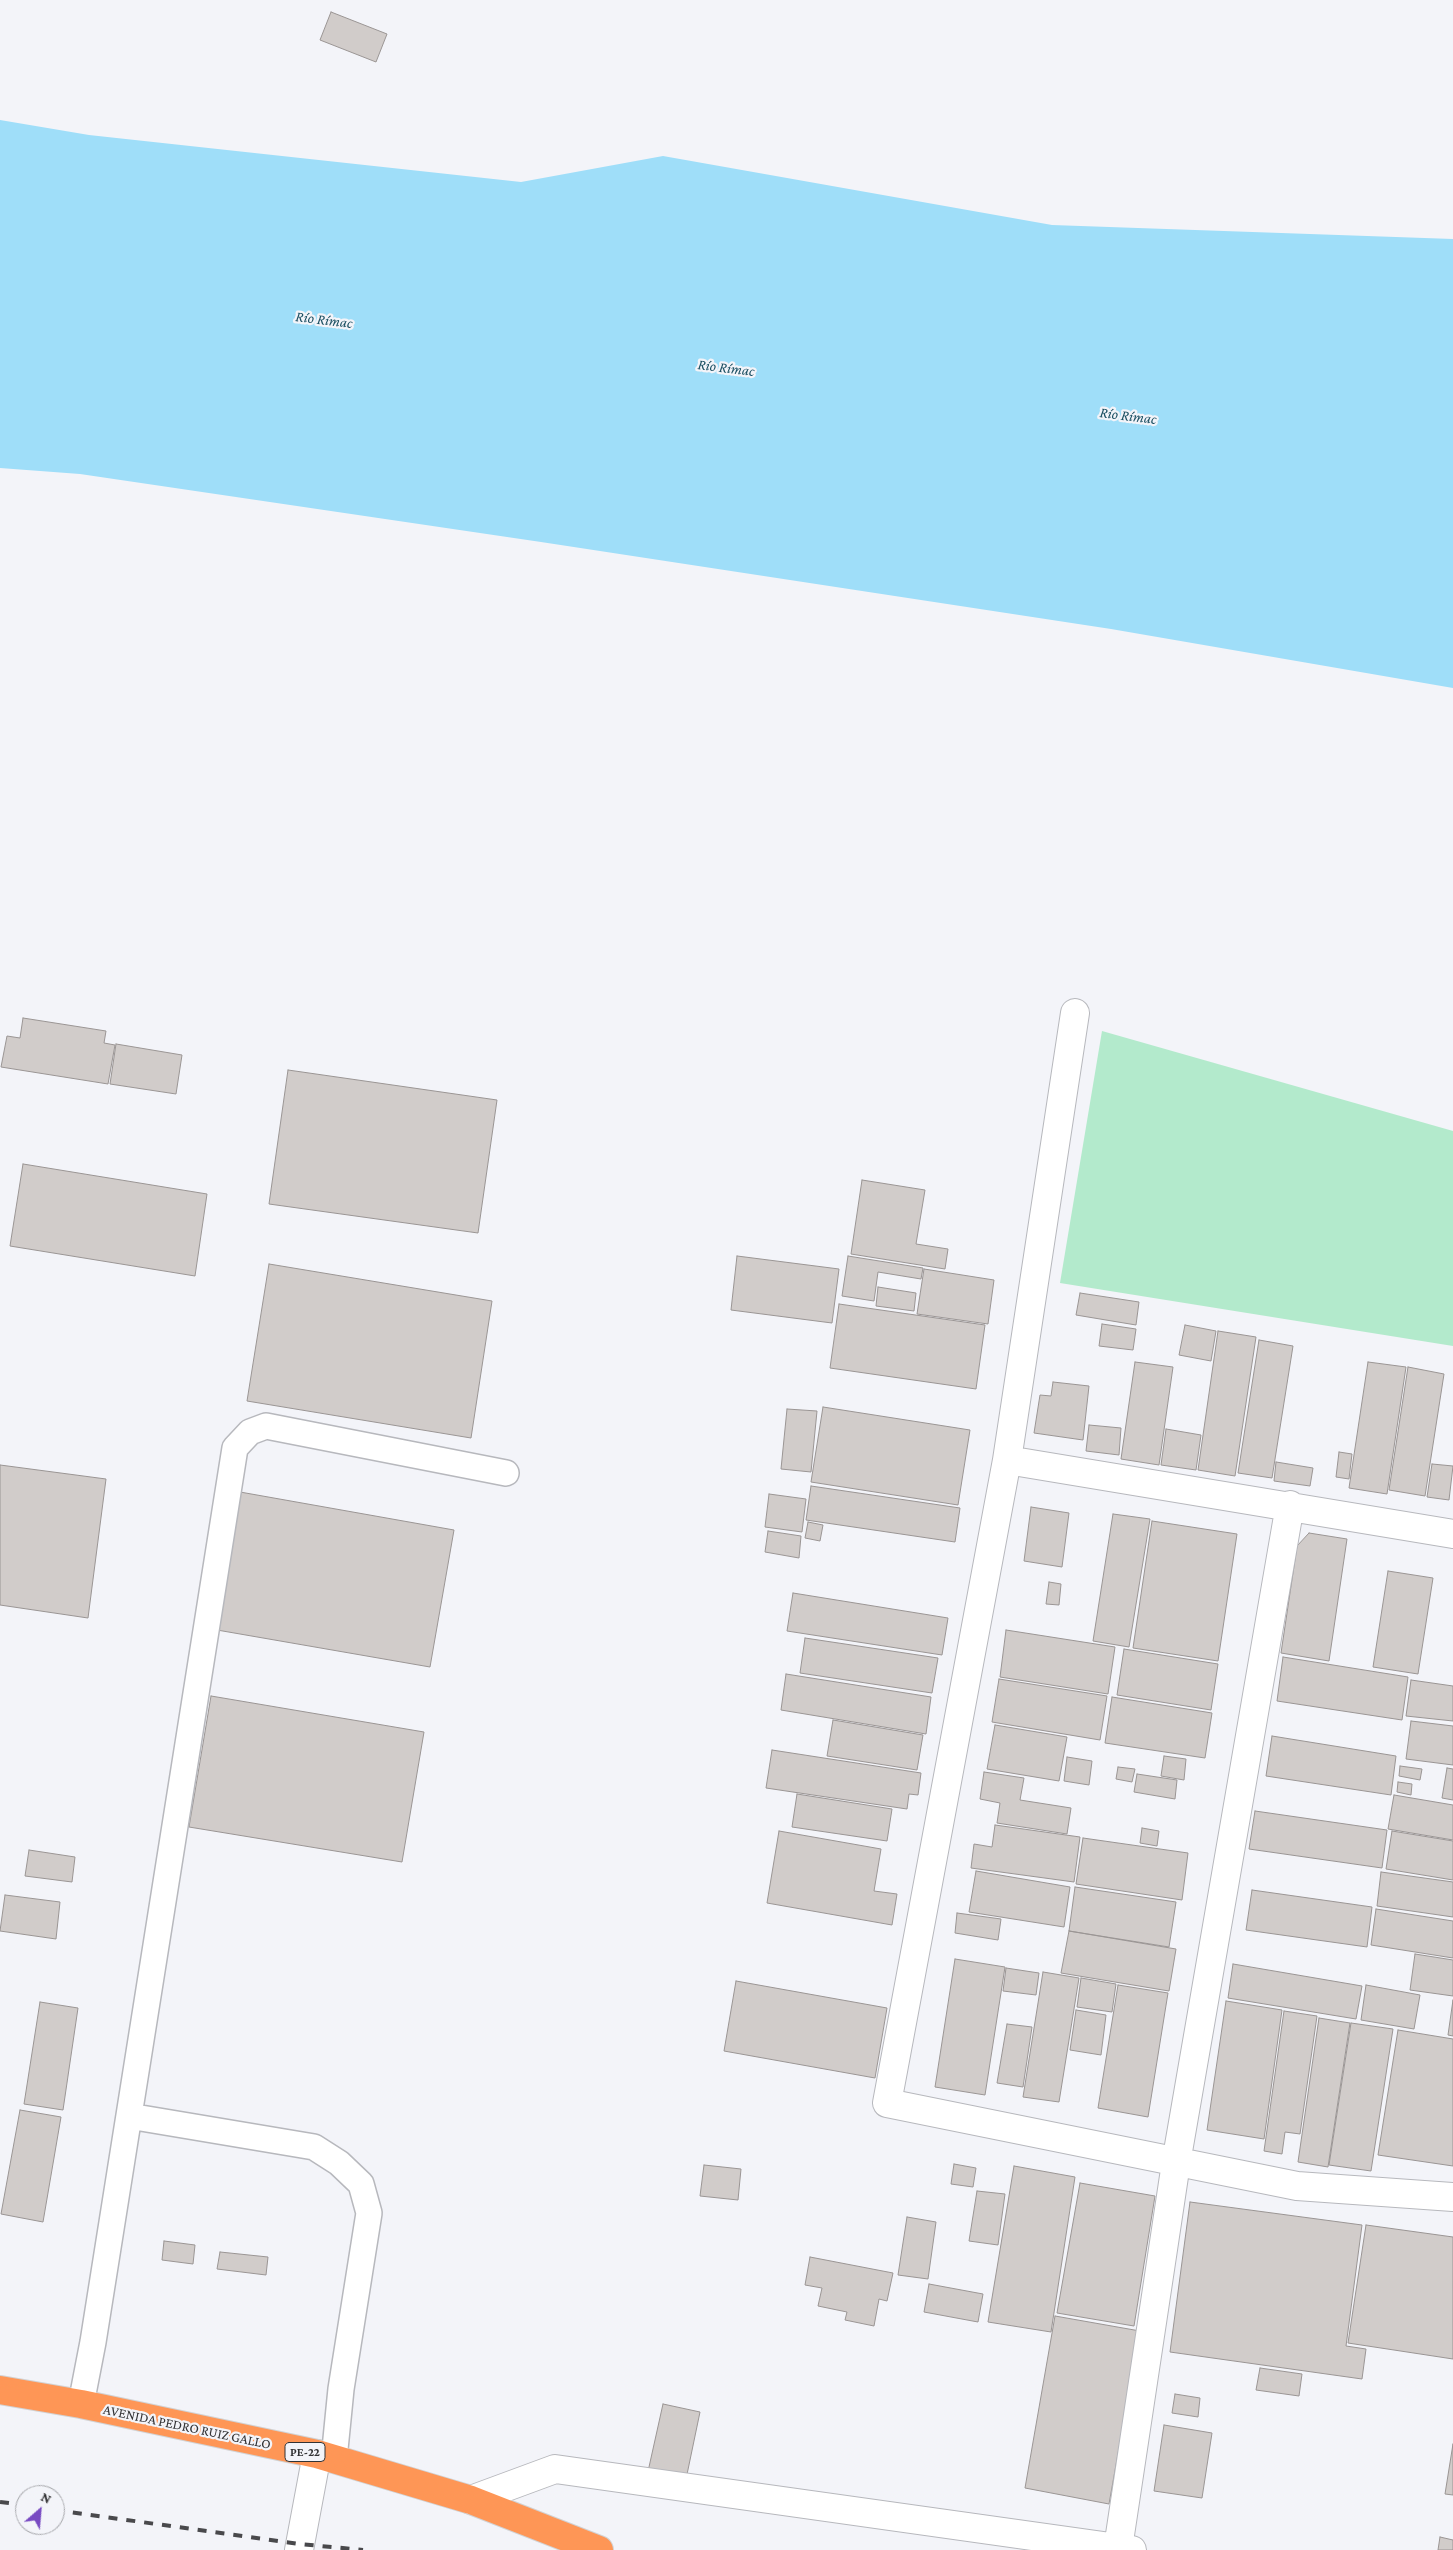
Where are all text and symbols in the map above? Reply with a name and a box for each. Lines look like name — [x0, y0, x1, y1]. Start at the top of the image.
water label: Río Rímac — [295, 308, 353, 332]
water label: Río Rímac — [697, 356, 755, 380]
water label: Río Rímac — [1099, 404, 1157, 428]
street label: AVENIDA PEDRO RUIZ GALLO — [102, 2401, 272, 2453]
road number: PE-22 — [285, 2442, 325, 2462]
north arrow — [15, 2485, 65, 2535]
text: N — [38, 2488, 54, 2507]

